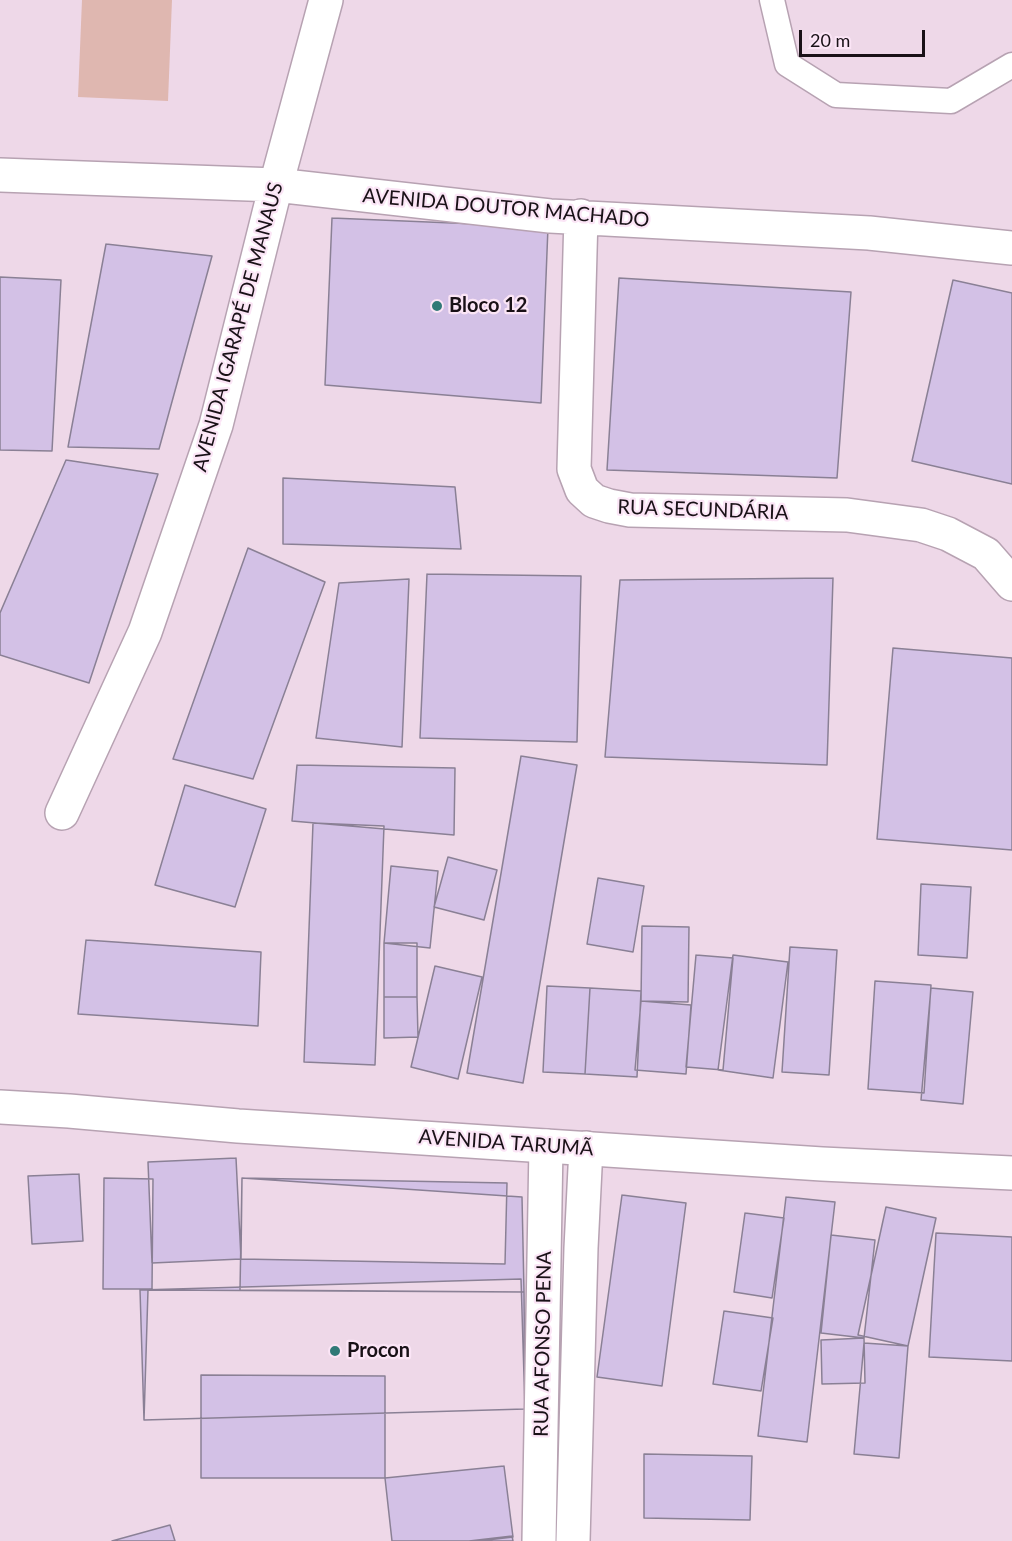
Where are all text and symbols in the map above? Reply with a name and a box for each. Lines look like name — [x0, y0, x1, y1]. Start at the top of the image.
scale bar — [802, 18, 928, 56]
text: 20 m — [810, 29, 850, 51]
street label: AVENIDA IGARAPÉ DE MANAUS — [188, 180, 288, 474]
street label: AVENIDA DOUTOR MACHADO — [362, 184, 650, 232]
place label: Bloco 12 — [449, 294, 527, 318]
marker: Bloco 12 — [430, 299, 444, 313]
street label: RUA SECUNDÁRIA — [617, 495, 789, 525]
street label: AVENIDA TARUMÃ — [418, 1125, 594, 1161]
street label: RUA AFONSO PENA — [529, 1251, 557, 1437]
place label: Procon — [347, 1339, 410, 1363]
marker: Procon — [328, 1344, 342, 1358]

